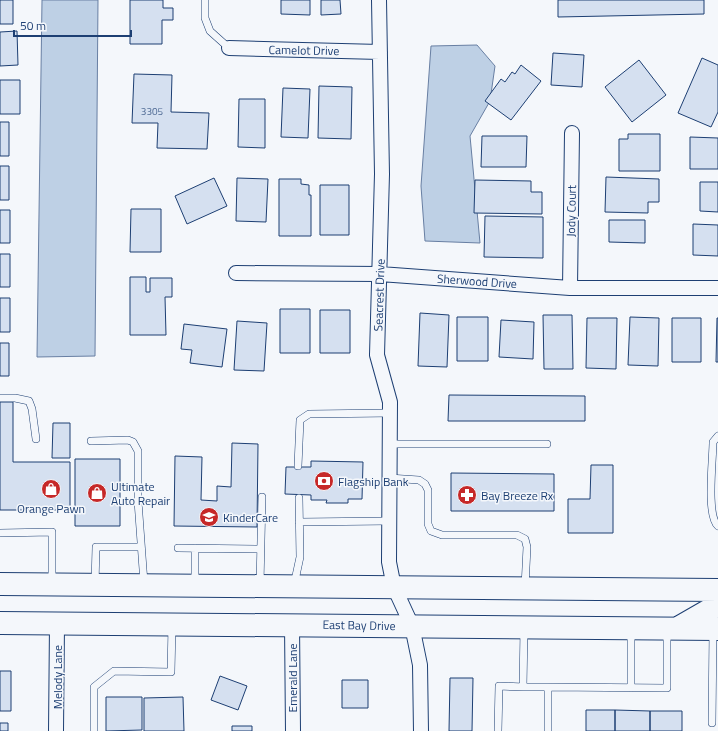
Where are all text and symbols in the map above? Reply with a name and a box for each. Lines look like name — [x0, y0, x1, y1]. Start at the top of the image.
scale bar — [14, 12, 131, 38]
text: 50 m — [20, 16, 46, 35]
street label: Camelot Drive — [268, 40, 340, 60]
house number: 3305 — [141, 104, 164, 119]
street label: Jody Court — [561, 184, 581, 237]
street label: Seacrest Drive — [368, 258, 390, 332]
street label: Sherwood Drive — [436, 269, 518, 293]
bank icon: Flagship Bank — [313, 470, 335, 492]
place label: Flagship Bank — [338, 472, 409, 491]
place label: Ultimate Auto Repair — [111, 477, 170, 510]
shop icon: Orange Pawn — [40, 478, 62, 500]
shop icon: Ultimate Auto Repair — [86, 482, 108, 504]
pharmacy icon: Bay Breeze Rx — [456, 484, 478, 506]
place label: Bay Breeze Rx — [481, 486, 554, 505]
place label: Orange Pawn — [17, 499, 85, 518]
school or university icon: KinderCare — [198, 506, 220, 528]
place label: KinderCare — [223, 508, 278, 527]
street label: East Bay Drive — [322, 615, 396, 635]
street label: Emerald Lane — [283, 644, 302, 712]
street label: Melody Lane — [48, 645, 67, 709]

